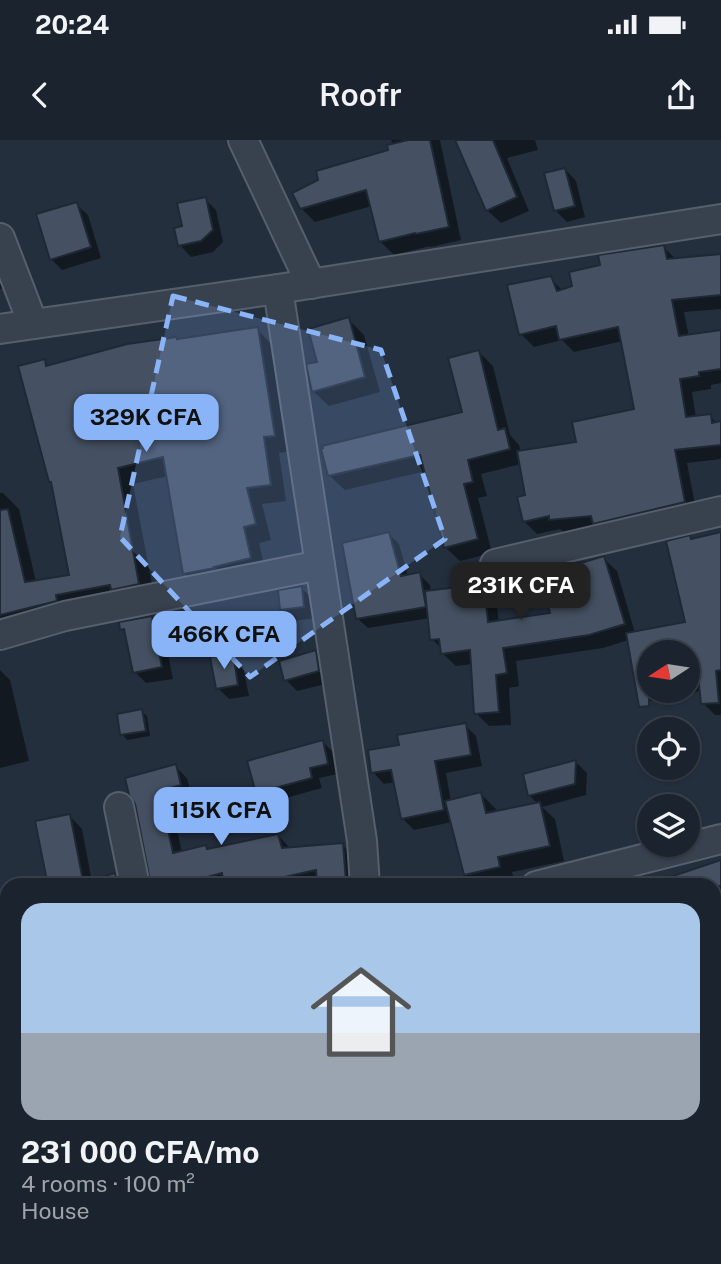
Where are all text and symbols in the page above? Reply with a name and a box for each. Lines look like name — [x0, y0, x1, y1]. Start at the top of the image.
text: 20:24 — [35, 9, 109, 40]
icon: back — [21, 76, 59, 114]
text: Roofr — [319, 76, 402, 113]
icon: share — [662, 76, 700, 114]
pin: 329K CFA — [74, 394, 218, 454]
text: 329K CFA — [90, 403, 202, 430]
pin: 231K CFA — [449, 562, 593, 622]
text: 231K CFA — [467, 571, 575, 598]
pin: 466K CFA — [152, 612, 296, 671]
text: 466K CFA — [168, 620, 280, 647]
north arrow — [637, 640, 700, 704]
map controls — [637, 640, 700, 857]
button: locate — [637, 717, 700, 780]
pin: 115K CFA — [149, 788, 293, 847]
button: layers — [637, 794, 700, 857]
text: 115K CFA — [170, 796, 272, 823]
icon: home — [298, 949, 424, 1075]
text: 231 000 CFA/mo — [21, 1134, 259, 1170]
text: 4 rooms · 100 m² — [21, 1170, 195, 1197]
text: House — [21, 1197, 89, 1224]

